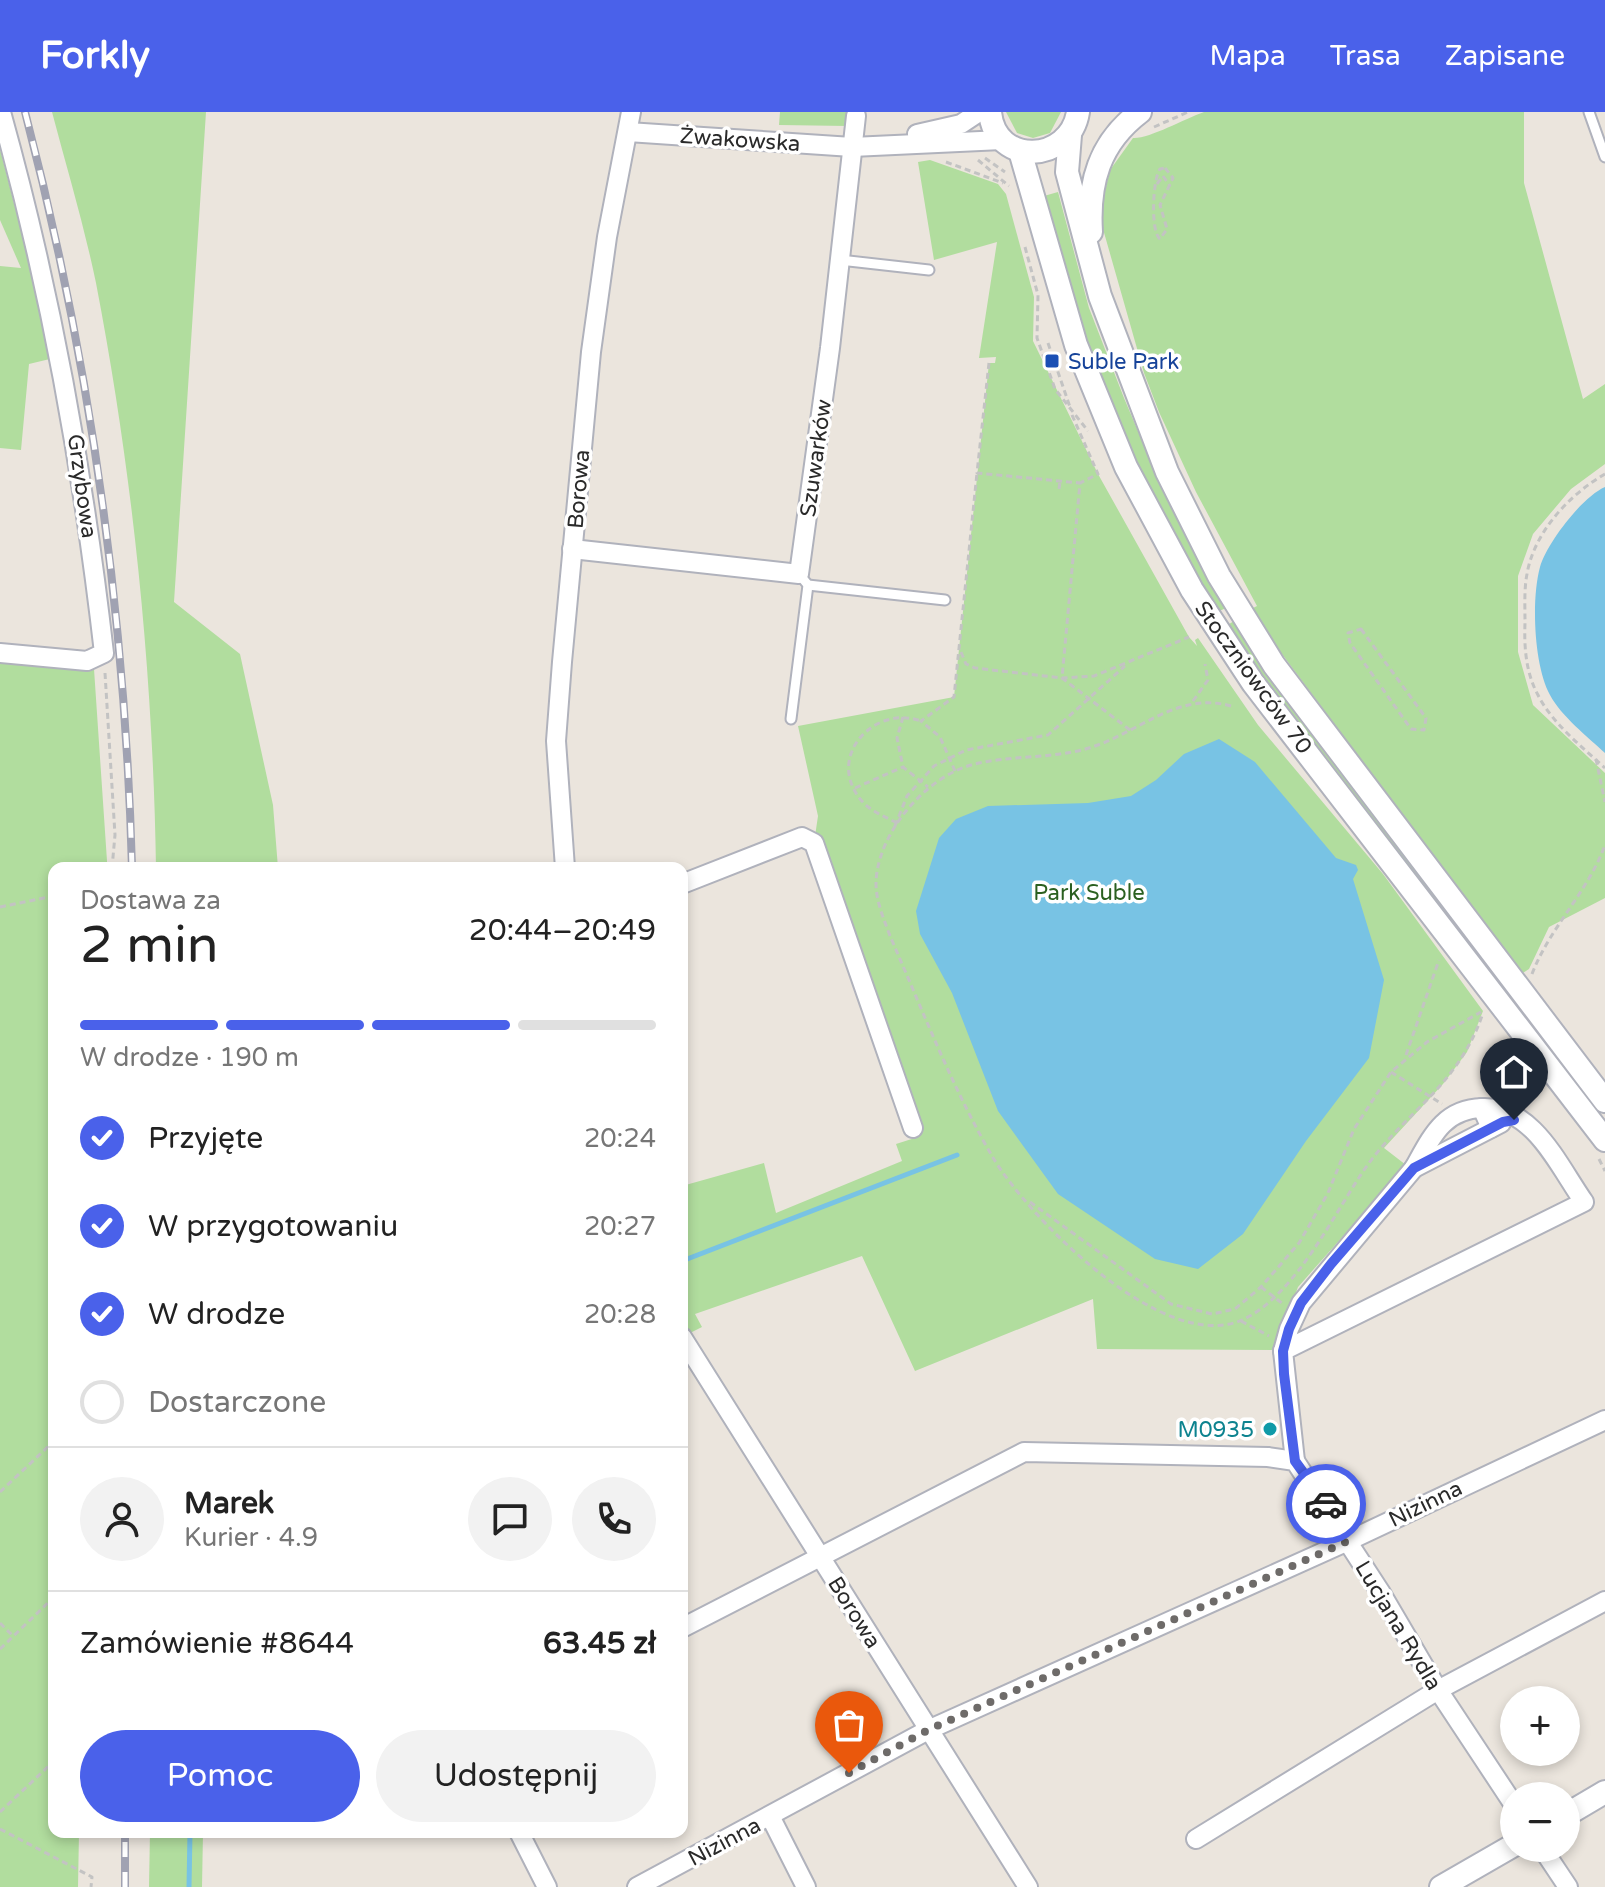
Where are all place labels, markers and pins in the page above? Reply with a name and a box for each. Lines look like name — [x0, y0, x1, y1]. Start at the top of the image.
place label: Suble Park — [1068, 349, 1179, 375]
marker: Suble Park — [1043, 352, 1061, 370]
pin — [1480, 1038, 1548, 1120]
place label: M0935 — [1177, 1417, 1254, 1443]
marker: M0935 — [1261, 1420, 1279, 1438]
pin — [815, 1691, 883, 1773]

